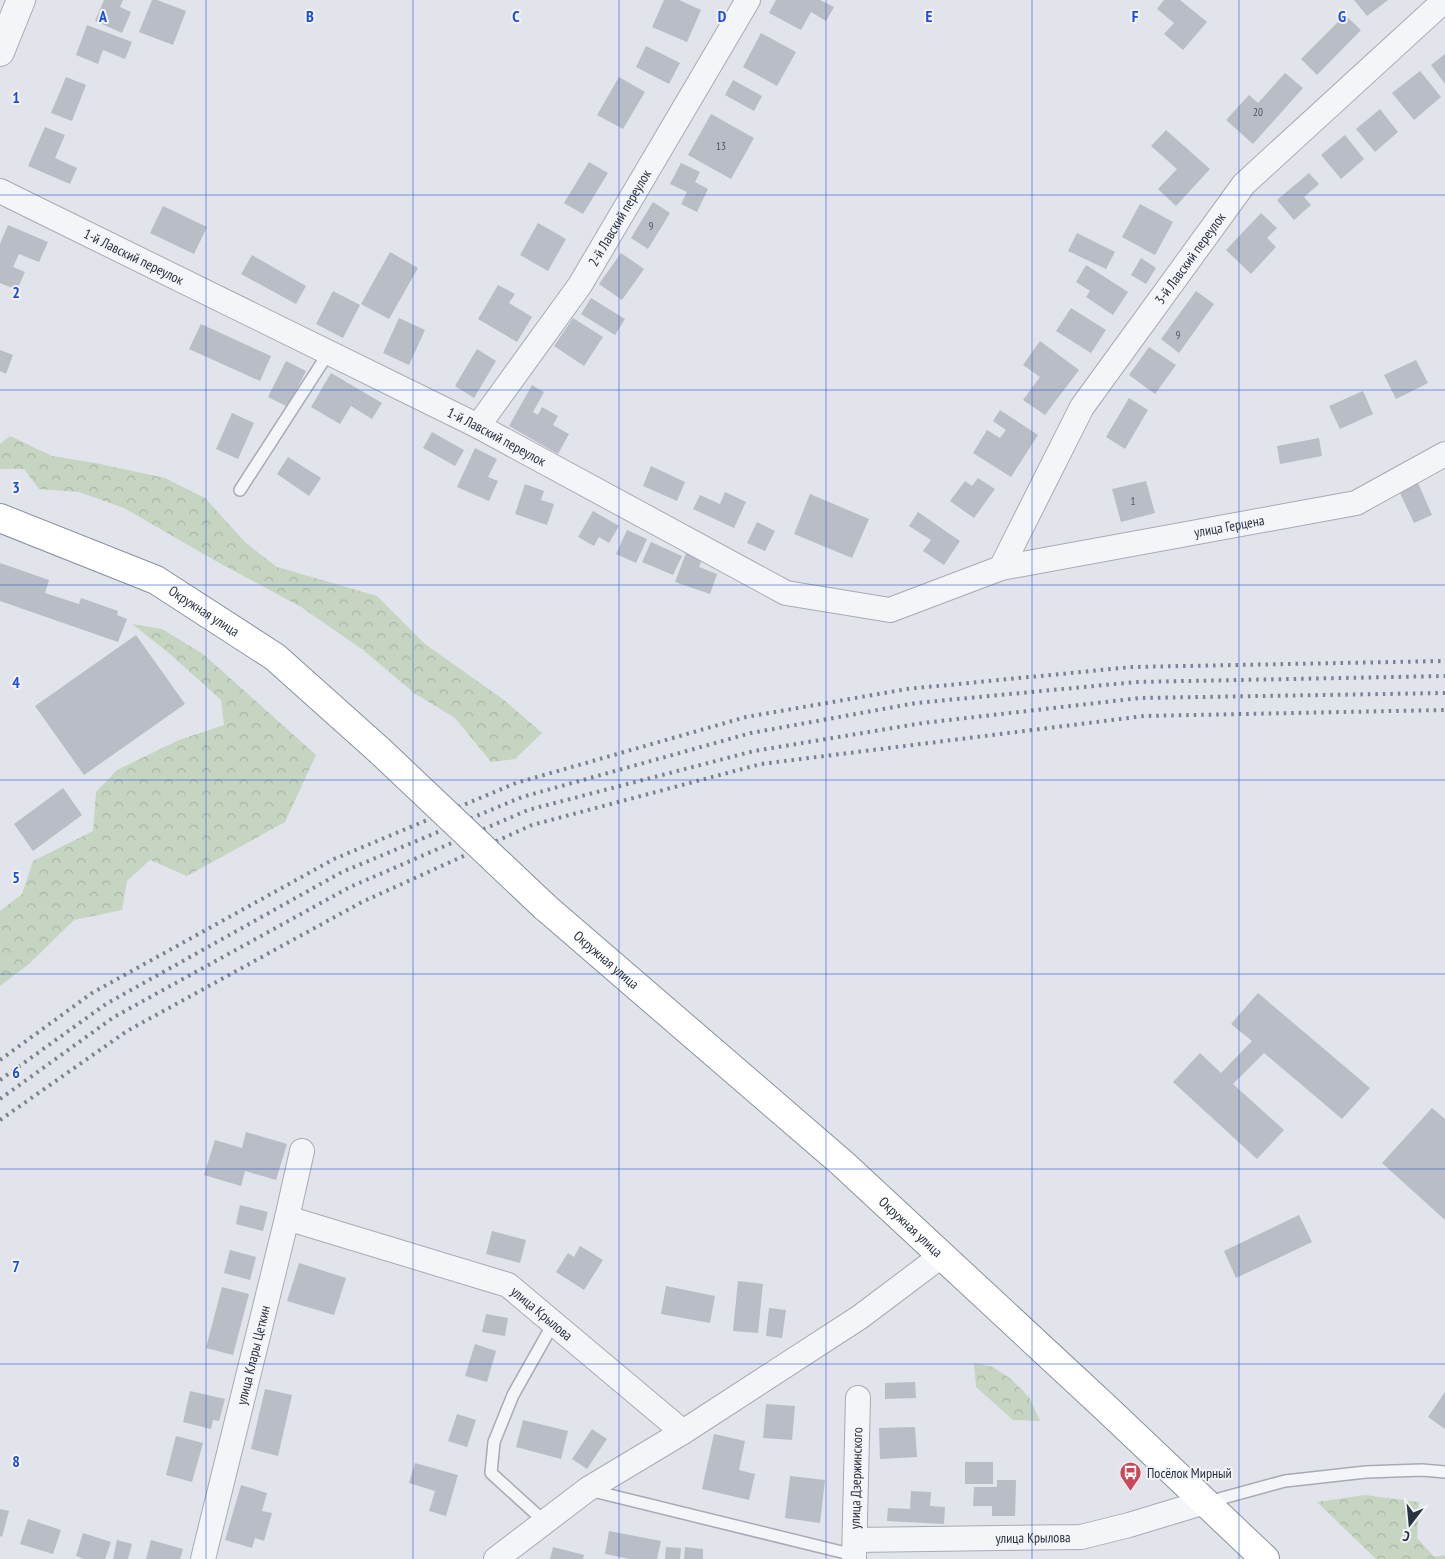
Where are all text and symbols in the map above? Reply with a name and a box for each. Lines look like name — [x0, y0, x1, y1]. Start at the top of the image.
text: A — [98, 6, 108, 26]
text: B — [306, 6, 314, 26]
text: C — [512, 6, 520, 26]
text: D — [718, 6, 727, 26]
text: E — [926, 6, 933, 26]
text: F — [1132, 6, 1139, 26]
text: G — [1338, 6, 1346, 26]
text: 1 — [12, 87, 20, 107]
house number: 20 — [1253, 105, 1263, 119]
house number: 13 — [716, 139, 726, 153]
street label: 2-й Лавский переулок — [584, 166, 655, 269]
street label: 3-й Лавский переулок — [1151, 208, 1230, 308]
house number: 9 — [649, 219, 654, 233]
street label: 1-й Лавский переулок — [81, 225, 187, 289]
text: 2 — [12, 282, 20, 302]
house number: 9 — [1176, 328, 1181, 342]
street label: 1-й Лавский переулок — [444, 403, 550, 470]
text: 3 — [12, 477, 20, 497]
house number: 1 — [1131, 494, 1136, 508]
street label: улица Герцена — [1193, 511, 1266, 541]
street label: Окружная улица — [165, 582, 243, 640]
text: 4 — [12, 672, 20, 692]
text: 5 — [12, 867, 20, 887]
street label: Окружная улица — [570, 927, 643, 993]
text: 6 — [12, 1062, 20, 1082]
street label: Окружная улица — [875, 1193, 946, 1261]
text: 7 — [12, 1256, 20, 1276]
street label: улица Крылова — [507, 1282, 576, 1344]
street label: улица Клары Цеткин — [232, 1303, 274, 1407]
street label: улица Дзержинского — [846, 1427, 866, 1529]
text: 8 — [12, 1451, 20, 1471]
bus stop icon: Посёлок Мирный — [1119, 1461, 1143, 1492]
place label: Посёлок Мирный — [1147, 1464, 1232, 1482]
north arrow — [1385, 1499, 1435, 1549]
text: С — [1400, 1527, 1412, 1546]
street label: улица Крылова — [995, 1528, 1071, 1547]

